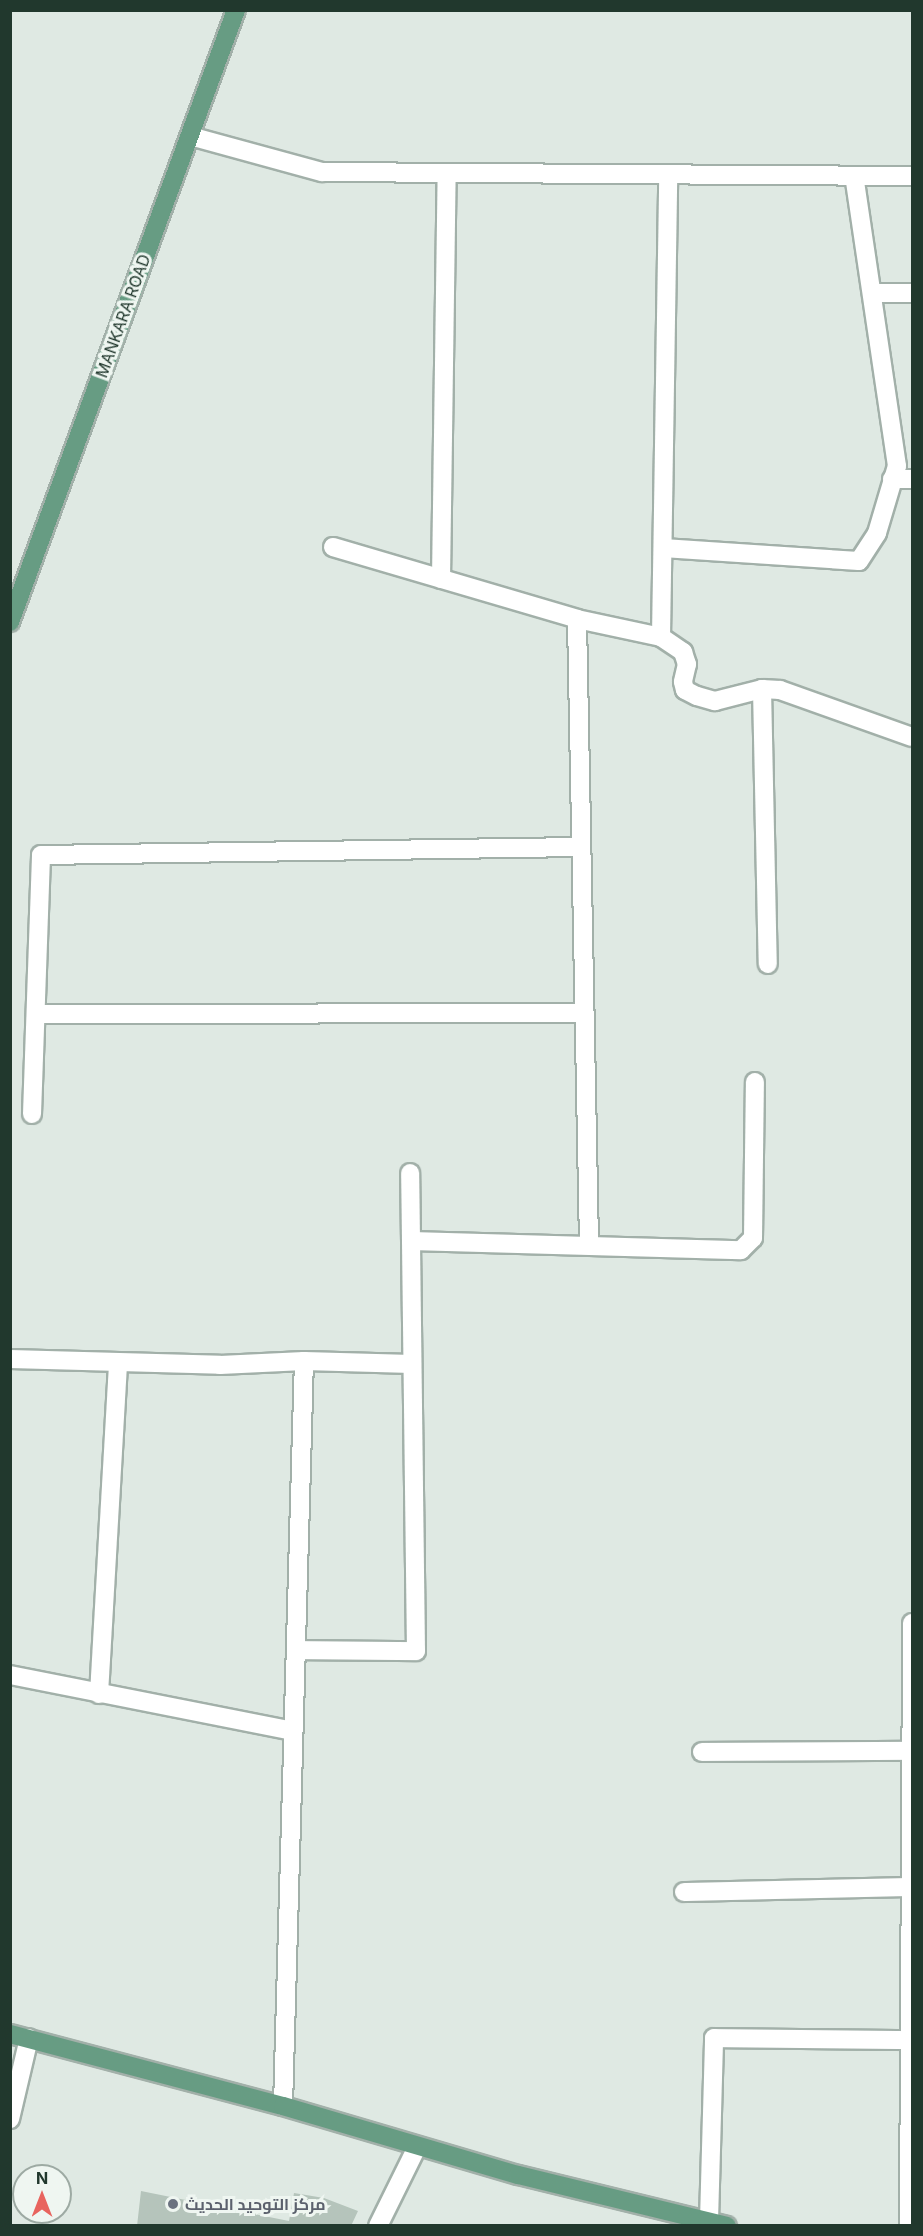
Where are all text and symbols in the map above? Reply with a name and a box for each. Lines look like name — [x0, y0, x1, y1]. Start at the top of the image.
street label: MANKARA ROAD — [92, 252, 154, 380]
north arrow — [12, 2164, 72, 2224]
text: N — [36, 2168, 48, 2188]
place label: مرکز التوحید الحدیث — [185, 2194, 326, 2214]
marker: مرکز التوحید الحدیث — [166, 2197, 180, 2211]

